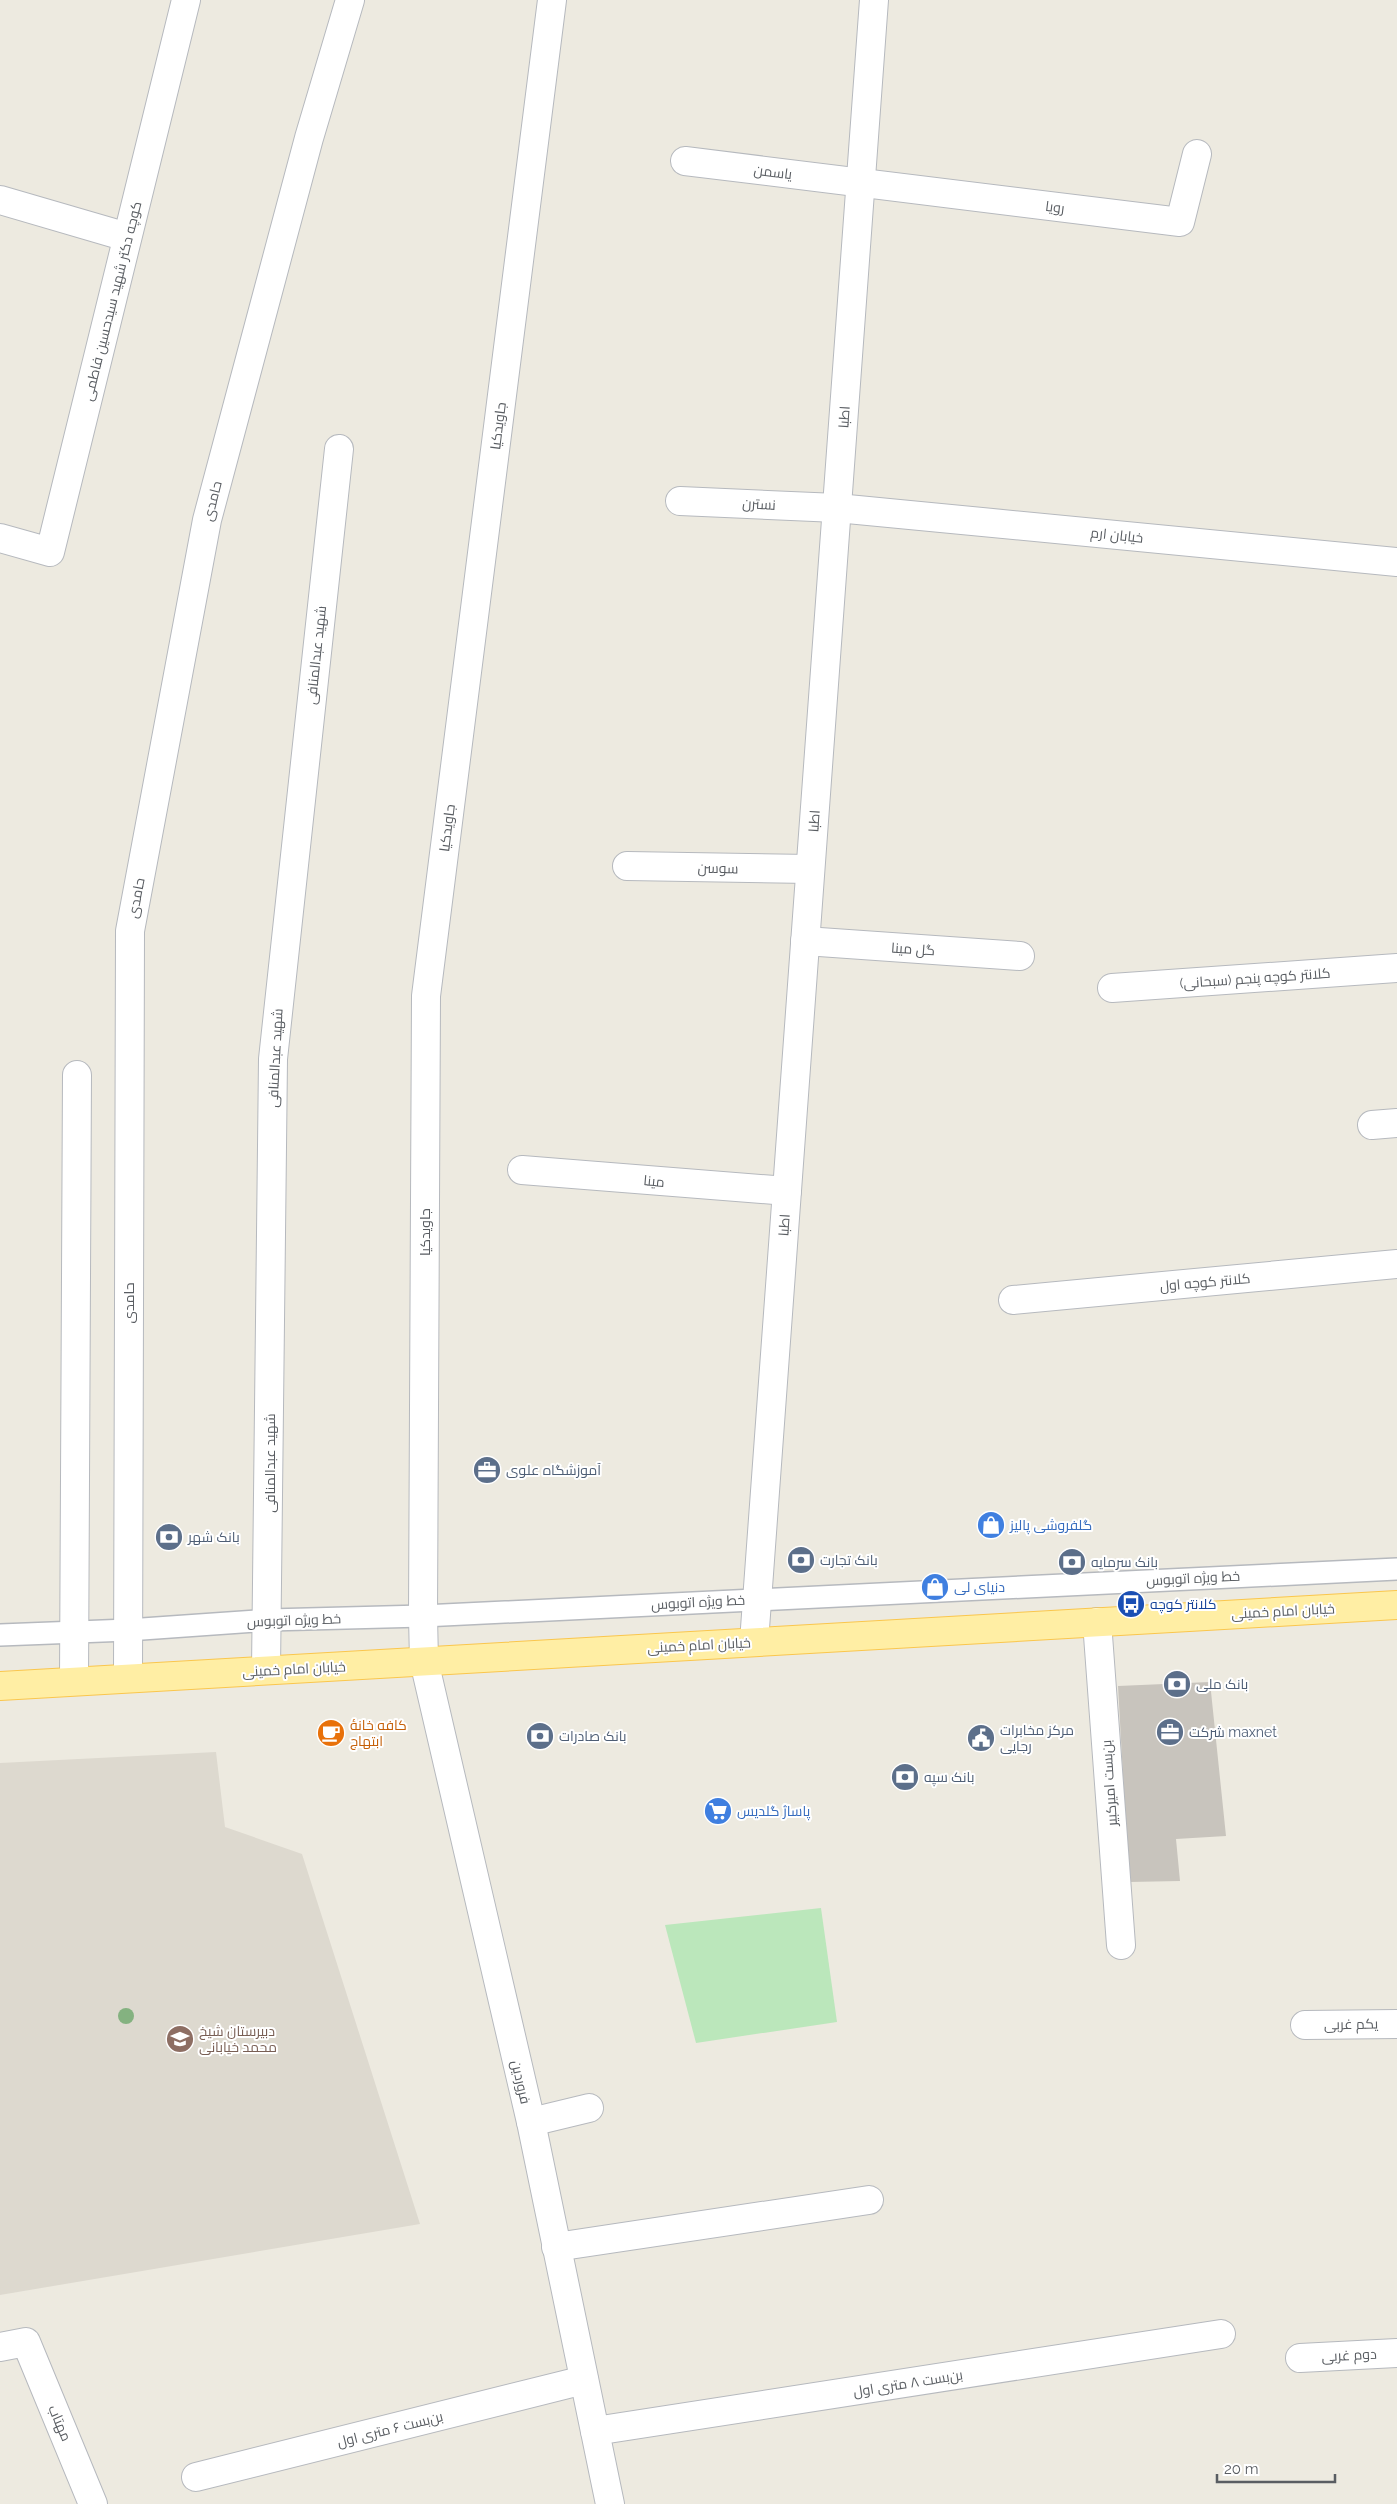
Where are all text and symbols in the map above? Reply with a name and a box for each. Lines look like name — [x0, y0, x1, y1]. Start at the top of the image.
street label: یاسمن — [753, 162, 793, 182]
street label: رویا — [1045, 198, 1065, 216]
street label: کوچه دکتر شهید سیدحسین فاطمی — [79, 200, 146, 403]
street label: جاویدکیا — [487, 401, 509, 451]
street label: اطبا — [835, 405, 853, 429]
street label: حامدی — [199, 479, 225, 523]
street label: نسترن — [742, 495, 776, 513]
street label: خیابان ارم — [1090, 524, 1144, 548]
street label: شهید عبدالمنافی — [303, 605, 329, 705]
street label: جاویدکیا — [436, 803, 458, 853]
street label: اطبا — [805, 809, 823, 833]
street label: سوسن — [697, 860, 739, 876]
street label: حامدی — [124, 876, 148, 920]
street label: گل مینا — [890, 939, 936, 959]
street label: کلانتر کوچه پنجم (سبحانی) — [1179, 965, 1331, 993]
street label: شهید عبدالمنافی — [264, 1008, 286, 1108]
street label: مینا — [643, 1172, 665, 1190]
street label: جاویدکیا — [417, 1208, 433, 1256]
street label: اطبا — [775, 1213, 793, 1237]
street label: کلانتر کوچه اول — [1159, 1270, 1251, 1296]
street label: حامدی — [121, 1283, 137, 1323]
street label: شهید عبدالمنافی — [262, 1413, 278, 1513]
office icon: آموزشگاه علوی — [472, 1455, 502, 1485]
place label: آموزشگاه علوی — [506, 1462, 601, 1478]
shop icon: گلفروشی پالیز — [976, 1510, 1006, 1540]
place label: گلفروشی پالیز — [1009, 1517, 1092, 1535]
bank icon: بانک شهر — [154, 1522, 184, 1552]
place label: بانک شهر — [187, 1529, 240, 1545]
bank icon: بانک تجارت — [786, 1545, 816, 1575]
bank icon: بانک سرمایه — [1057, 1547, 1087, 1577]
place label: بانک تجارت — [820, 1552, 878, 1568]
place label: بانک سرمایه — [1091, 1554, 1158, 1570]
street label: خط ویژه اتوبوس — [1146, 1568, 1240, 1588]
shop icon: دنیای لی — [920, 1572, 950, 1602]
place label: دنیای لی — [954, 1579, 1005, 1595]
bus stop icon: کلانتر کوچه — [1116, 1589, 1146, 1619]
street label: خط ویژه اتوبوس — [651, 1592, 745, 1612]
place label: کلانتر کوچه — [1150, 1596, 1216, 1614]
street label: خیابان امام خمینی — [1231, 1600, 1335, 1624]
street label: خط ویژه اتوبوس — [247, 1610, 341, 1630]
street label: خیابان امام خمینی — [647, 1634, 751, 1658]
street label: خیابان امام خمینی — [242, 1658, 346, 1682]
bank icon: بانک ملی — [1162, 1669, 1192, 1699]
place label: بانک ملی — [1196, 1676, 1248, 1692]
place label: کافه خانهٔ ابتهاج — [350, 1717, 407, 1750]
office icon: شرکت maxnet — [1155, 1717, 1185, 1747]
cafe icon: کافه خانهٔ ابتهاج — [316, 1718, 346, 1748]
bank icon: بانک صادرات — [525, 1721, 555, 1751]
place label: مرکز مخابرات رجایی — [1000, 1722, 1074, 1754]
public building icon: مرکز مخابرات رجایی — [966, 1723, 996, 1753]
place label: شرکت maxnet — [1189, 1724, 1277, 1740]
place label: بانک صادرات — [559, 1728, 627, 1744]
street label: بن‌بست امیرکبیر — [1098, 1739, 1120, 1828]
bank icon: بانک سپه — [890, 1762, 920, 1792]
place label: بانک سپه — [924, 1769, 974, 1787]
supermarket icon: پاساژ گلدیس — [703, 1796, 733, 1826]
place label: پاساژ گلدیس — [737, 1803, 811, 1821]
street label: یکم غربی — [1324, 2016, 1379, 2034]
place label: دبیرستان شیخ محمد خیابانی — [199, 2023, 277, 2055]
school or university icon: دبیرستان شیخ محمد خیابانی — [165, 2024, 195, 2054]
street label: فروردین — [508, 2059, 534, 2105]
street label: دوم غربی — [1321, 2346, 1377, 2366]
street label: بن‌بست ۸ متری اول — [852, 2366, 964, 2401]
street label: مهتاب — [45, 2403, 75, 2443]
street label: بن‌بست ۶ متری اول — [335, 2408, 445, 2451]
scale bar — [1217, 2452, 1334, 2484]
text: 20 m — [1224, 2460, 1259, 2478]

